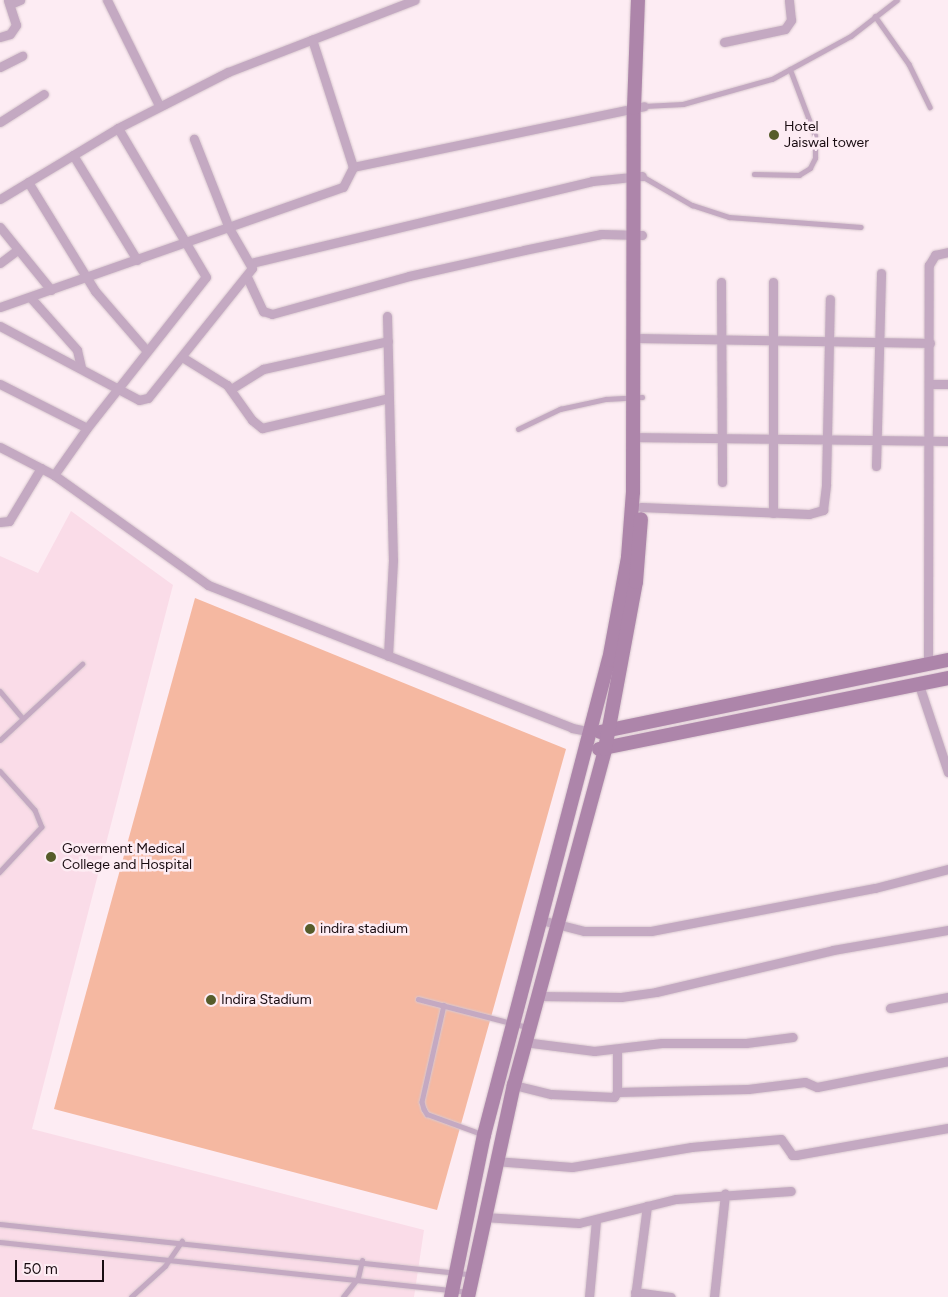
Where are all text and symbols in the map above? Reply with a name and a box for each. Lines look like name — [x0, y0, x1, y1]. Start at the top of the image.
place label: Hotel Jaiswal tower — [784, 119, 869, 152]
marker: Hotel Jaiswal tower — [768, 129, 780, 141]
place label: Goverment Medical College and Hospital — [62, 841, 192, 874]
marker: Goverment Medical College and Hospital — [44, 850, 58, 864]
place label: indira stadium — [320, 921, 408, 937]
marker: indira stadium — [304, 923, 316, 935]
place label: Indira Stadium — [221, 992, 312, 1008]
marker: Indira Stadium — [205, 994, 217, 1006]
scale bar — [18, 1250, 106, 1282]
text: 50 m — [23, 1260, 58, 1278]

